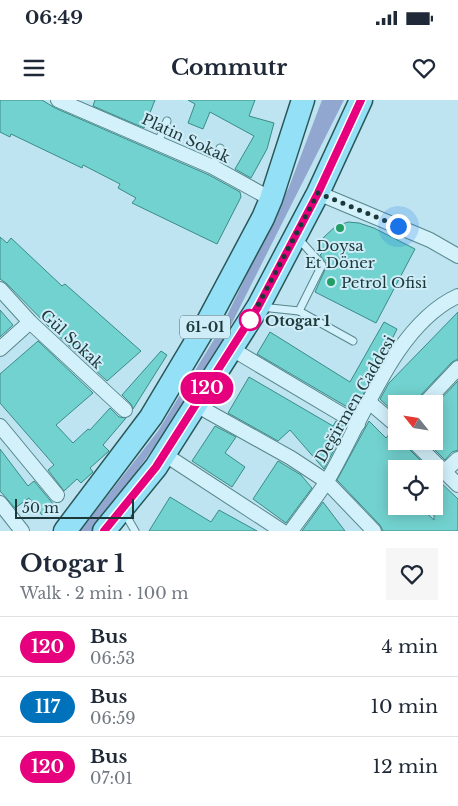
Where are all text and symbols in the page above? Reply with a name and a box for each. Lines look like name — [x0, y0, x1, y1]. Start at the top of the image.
text: 06:49 — [25, 6, 83, 29]
icon: menu — [20, 54, 48, 82]
text: Commutr — [171, 54, 287, 81]
icon: heart — [410, 54, 438, 82]
street label: Platin Sokak — [139, 109, 234, 167]
your location — [386, 214, 411, 239]
marker: Doysa Et Döner — [334, 222, 346, 234]
place label: Doysa Et Döner — [305, 236, 376, 272]
place label: Petrol Ofisi — [341, 273, 427, 292]
marker: Petrol Ofisi — [325, 276, 337, 288]
street label: Gül Sokak — [37, 305, 108, 373]
marker: Otogar 1 — [239, 309, 261, 331]
place label: Otogar 1 — [265, 311, 331, 330]
road number: 61-01 — [180, 316, 230, 338]
street label: Değirmen Caddesi — [311, 332, 399, 466]
line badge: 120 — [178, 372, 236, 404]
text: 120 — [190, 377, 224, 399]
north arrow — [388, 395, 442, 450]
map controls — [388, 395, 443, 515]
button: locate — [388, 460, 443, 515]
scale bar — [15, 496, 134, 519]
text: 50 m — [22, 499, 59, 517]
button: heart — [386, 548, 438, 600]
text: Otogar 1 — [20, 549, 124, 578]
text: Walk · 2 min · 100 m — [20, 583, 188, 603]
text: Bus — [90, 625, 127, 648]
text: 4 min — [381, 635, 438, 658]
text: 120 — [31, 636, 64, 658]
text: 06:53 — [90, 648, 135, 668]
text: Bus — [90, 685, 127, 708]
text: 10 min — [371, 695, 438, 718]
text: 117 — [35, 696, 60, 718]
text: 06:59 — [90, 708, 136, 728]
text: Bus — [90, 745, 127, 768]
text: 12 min — [372, 755, 438, 778]
text: 120 — [31, 756, 64, 778]
text: 07:01 — [90, 768, 133, 788]

